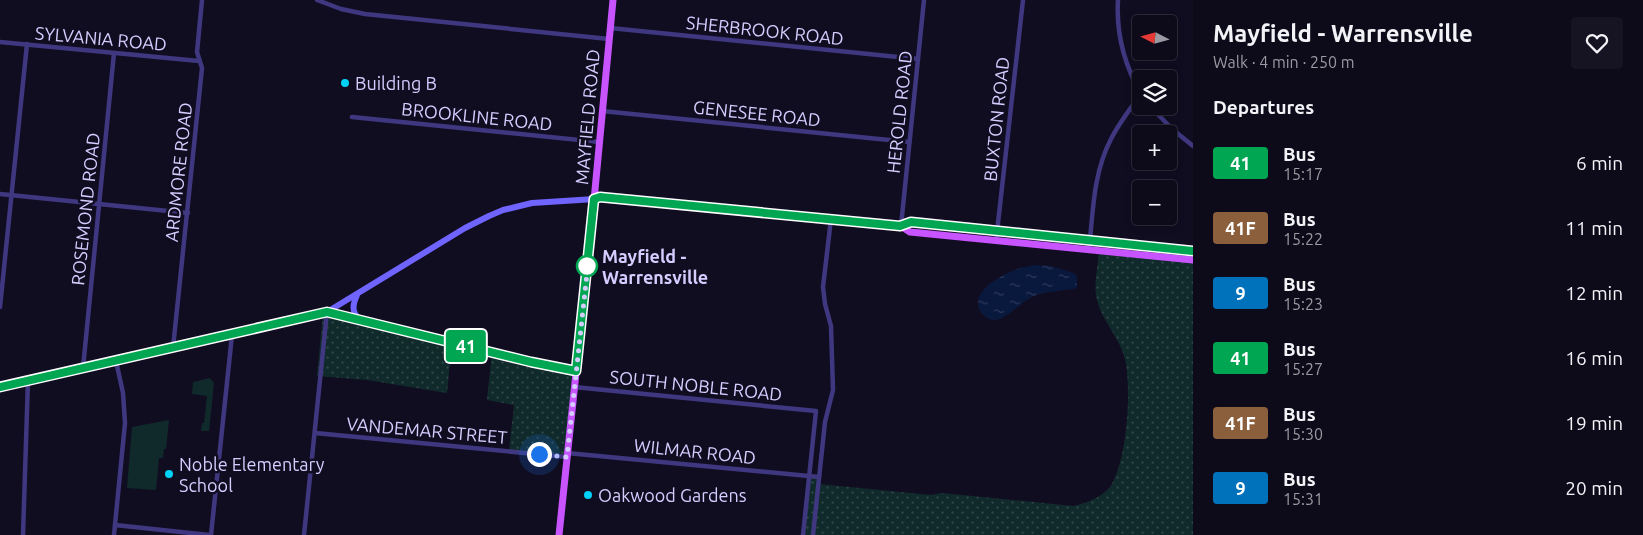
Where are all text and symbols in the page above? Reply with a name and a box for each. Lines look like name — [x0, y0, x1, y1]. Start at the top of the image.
street label: SHERBROOK ROAD — [685, 12, 845, 48]
north arrow — [1132, 15, 1178, 60]
map controls — [1132, 15, 1177, 225]
button: heart — [1571, 17, 1623, 69]
text: Mayfield - Warrensville — [1213, 20, 1473, 47]
street label: SYLVANIA ROAD — [34, 22, 168, 54]
street label: MAYFIELD ROAD — [571, 48, 603, 186]
street label: HEROLD ROAD — [883, 50, 915, 174]
text: Walk · 4 min · 250 m — [1213, 53, 1355, 71]
street label: BUXTON ROAD — [980, 56, 1012, 182]
button: layers — [1132, 70, 1177, 115]
place label: Building B — [355, 73, 437, 93]
marker: Building B — [339, 77, 351, 89]
street label: GENESEE ROAD — [692, 96, 822, 130]
text: Departures — [1213, 96, 1314, 118]
street label: BROOKLINE ROAD — [400, 98, 554, 134]
street label: ARDMORE ROAD — [161, 101, 195, 243]
button: + — [1132, 125, 1177, 170]
street label: ROSEMOND ROAD — [67, 132, 103, 286]
text: Bus — [1283, 143, 1316, 165]
text: 6 min — [1576, 152, 1623, 174]
text: 41 — [1230, 153, 1251, 173]
text: 15:17 — [1283, 165, 1323, 183]
button: − — [1132, 180, 1177, 225]
text: Bus — [1283, 208, 1316, 230]
text: 11 min — [1565, 217, 1623, 239]
text: 41F — [1225, 218, 1256, 238]
text: 15:22 — [1283, 230, 1323, 248]
place label: Mayfield - Warrensville — [602, 246, 708, 287]
marker: Mayfield - Warrensville — [576, 255, 598, 277]
text: Bus — [1283, 273, 1316, 295]
text: 12 min — [1565, 282, 1623, 304]
text: 9 — [1235, 283, 1246, 303]
text: 15:23 — [1283, 295, 1323, 313]
line badge: 41 — [444, 330, 488, 362]
text: 41 — [456, 336, 476, 356]
text: Bus — [1283, 338, 1316, 360]
text: 16 min — [1565, 347, 1623, 369]
text: 41 — [1230, 348, 1251, 368]
text: 15:27 — [1283, 360, 1323, 378]
street label: SOUTH NOBLE ROAD — [609, 366, 783, 404]
text: Bus — [1283, 403, 1316, 425]
text: 19 min — [1565, 412, 1623, 434]
street label: VANDEMAR STREET — [346, 413, 508, 447]
text: 41F — [1225, 413, 1256, 433]
text: 15:30 — [1283, 425, 1323, 443]
street label: WILMAR ROAD — [633, 435, 757, 467]
your location — [527, 442, 552, 467]
place label: Noble Elementary School — [179, 454, 325, 495]
marker: Noble Elementary School — [163, 468, 175, 480]
text: Bus — [1283, 468, 1316, 490]
text: 20 min — [1565, 477, 1623, 499]
text: 9 — [1235, 478, 1246, 498]
place label: Oakwood Gardens — [598, 485, 747, 505]
marker: Oakwood Gardens — [582, 489, 594, 501]
text: 15:31 — [1283, 490, 1323, 508]

